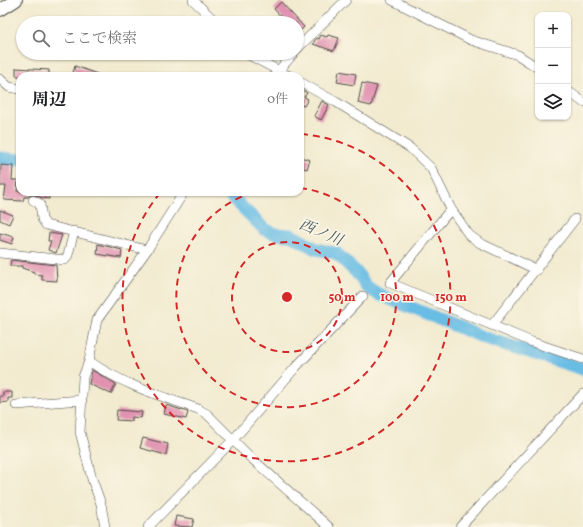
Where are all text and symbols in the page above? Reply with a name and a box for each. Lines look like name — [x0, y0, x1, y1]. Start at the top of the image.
map controls — [535, 12, 571, 120]
button: + — [535, 12, 571, 48]
search box — [16, 16, 304, 60]
icon: search — [30, 27, 52, 49]
text: ここで検索 — [62, 29, 137, 50]
button: − — [535, 48, 571, 84]
button: layers — [535, 84, 571, 120]
text: 周辺 — [32, 89, 66, 112]
text: 0件 — [267, 91, 288, 109]
water label: 西ノ川 — [296, 215, 347, 253]
centre of rings — [280, 290, 294, 304]
text: 50 m — [328, 290, 356, 306]
text: 100 m — [380, 290, 414, 306]
text: 150 m — [435, 290, 467, 306]

